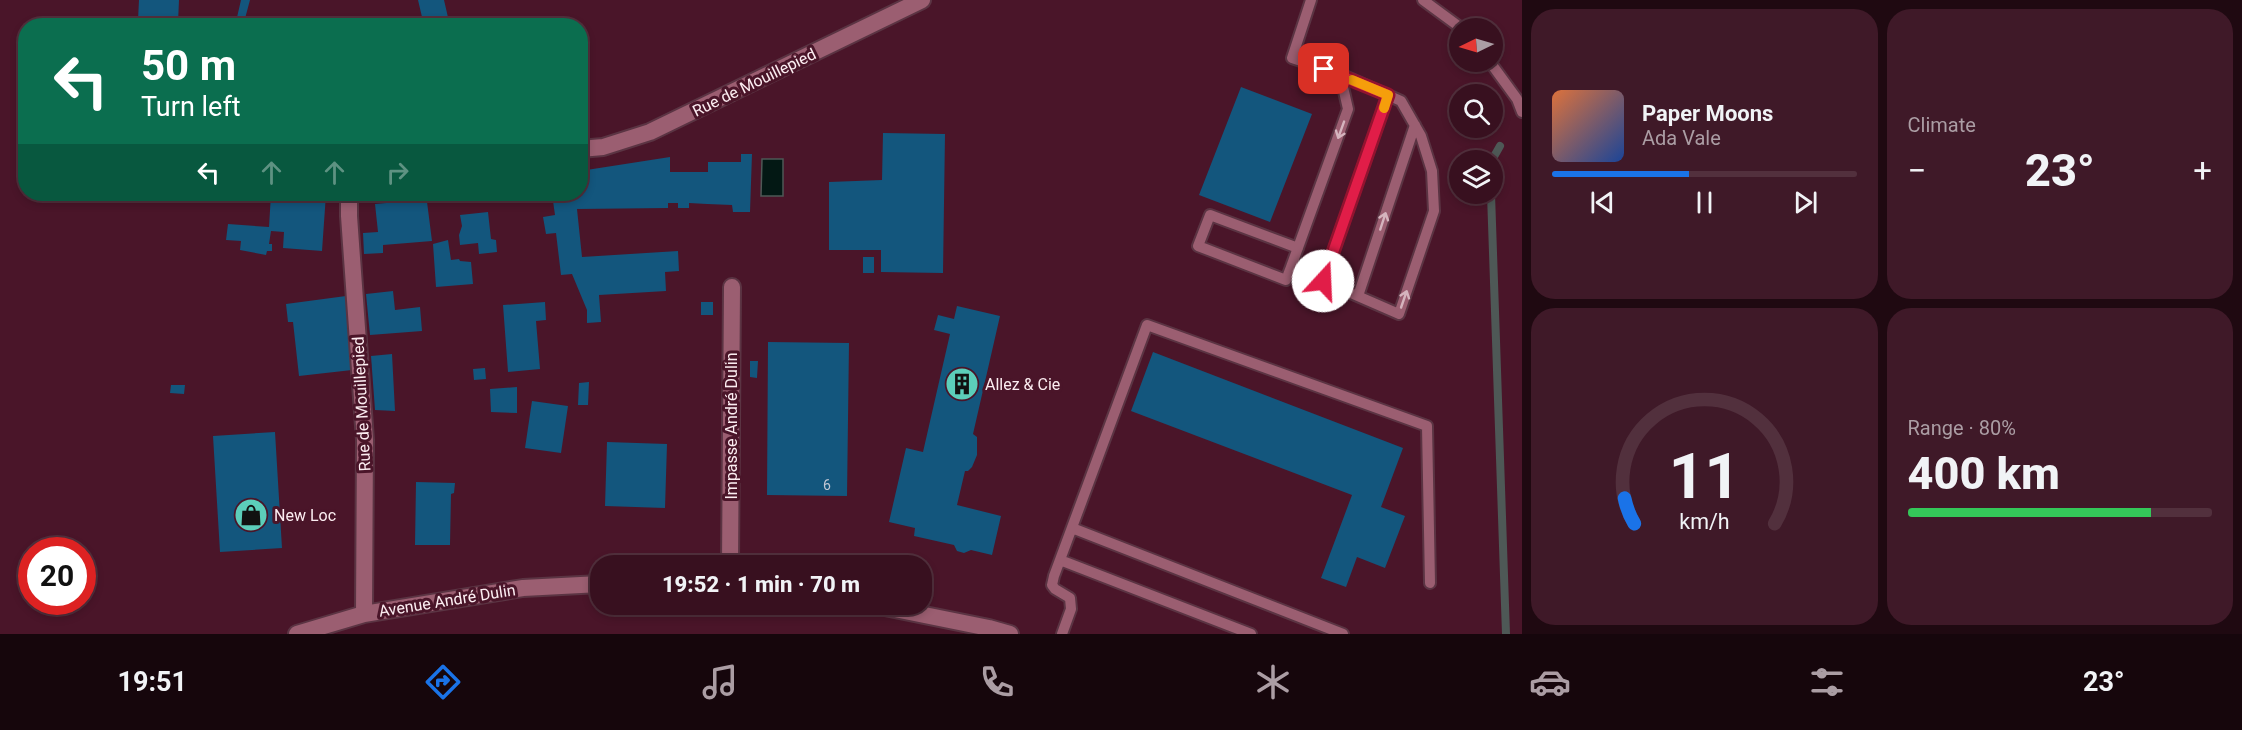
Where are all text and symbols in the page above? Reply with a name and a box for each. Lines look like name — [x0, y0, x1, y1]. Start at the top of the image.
north arrow — [1449, 18, 1503, 72]
map controls — [1449, 18, 1503, 204]
text: 50 m — [141, 41, 236, 90]
icon: left — [42, 42, 120, 120]
pin — [1298, 43, 1349, 94]
street label: Rue de Mouillepied — [689, 44, 819, 121]
icon: arrive — [1307, 52, 1340, 85]
button: search — [1449, 84, 1503, 138]
text: Turn left — [141, 91, 241, 123]
text: Paper Moons — [1642, 101, 1773, 126]
text: Climate — [1908, 113, 1976, 137]
one-way arrow — [1334, 120, 1345, 139]
text: Ada Vale — [1642, 126, 1721, 150]
text: 23° — [2025, 144, 2095, 197]
button: layers — [1449, 150, 1503, 204]
text: − — [1908, 151, 1926, 190]
text: + — [2193, 151, 2212, 190]
icon: left — [192, 156, 225, 189]
icon: ahead — [255, 156, 288, 189]
icon: ahead — [318, 156, 351, 189]
icon: right — [381, 156, 414, 189]
icon: previous — [1586, 186, 1619, 219]
icon: pause — [1688, 186, 1721, 219]
icon: next — [1789, 186, 1822, 219]
one-way arrow — [1378, 212, 1389, 231]
position arrow — [1291, 249, 1355, 313]
one-way arrow — [1399, 290, 1410, 309]
street label: Rue de Mouillepied — [348, 336, 375, 472]
street label: Impasse André Dulin — [722, 353, 741, 500]
building icon: Allez & Cie — [944, 366, 980, 402]
place label: Allez & Cie — [985, 375, 1060, 394]
text: Range · 80% — [1908, 416, 2016, 440]
text: 11 — [1668, 440, 1740, 513]
text: 400 km — [1908, 447, 2060, 500]
house number: 6 — [823, 477, 831, 493]
shop icon: New Loc — [233, 497, 269, 533]
place label: New Loc — [274, 506, 336, 525]
text: km/h — [1679, 509, 1729, 534]
speed limit sign: 20 — [18, 537, 96, 615]
text: 19:52 · 1 min · 70 m — [662, 572, 860, 597]
street label: Avenue André Dulin — [377, 580, 517, 621]
icon: directions — [422, 661, 464, 703]
icon: music — [699, 661, 741, 703]
icon: phone — [976, 661, 1018, 703]
icon: climate — [1252, 661, 1294, 703]
icon: car — [1529, 661, 1571, 703]
icon: filters — [1806, 661, 1848, 703]
text: 19:51 — [117, 666, 187, 698]
text: 23° — [2083, 666, 2125, 698]

